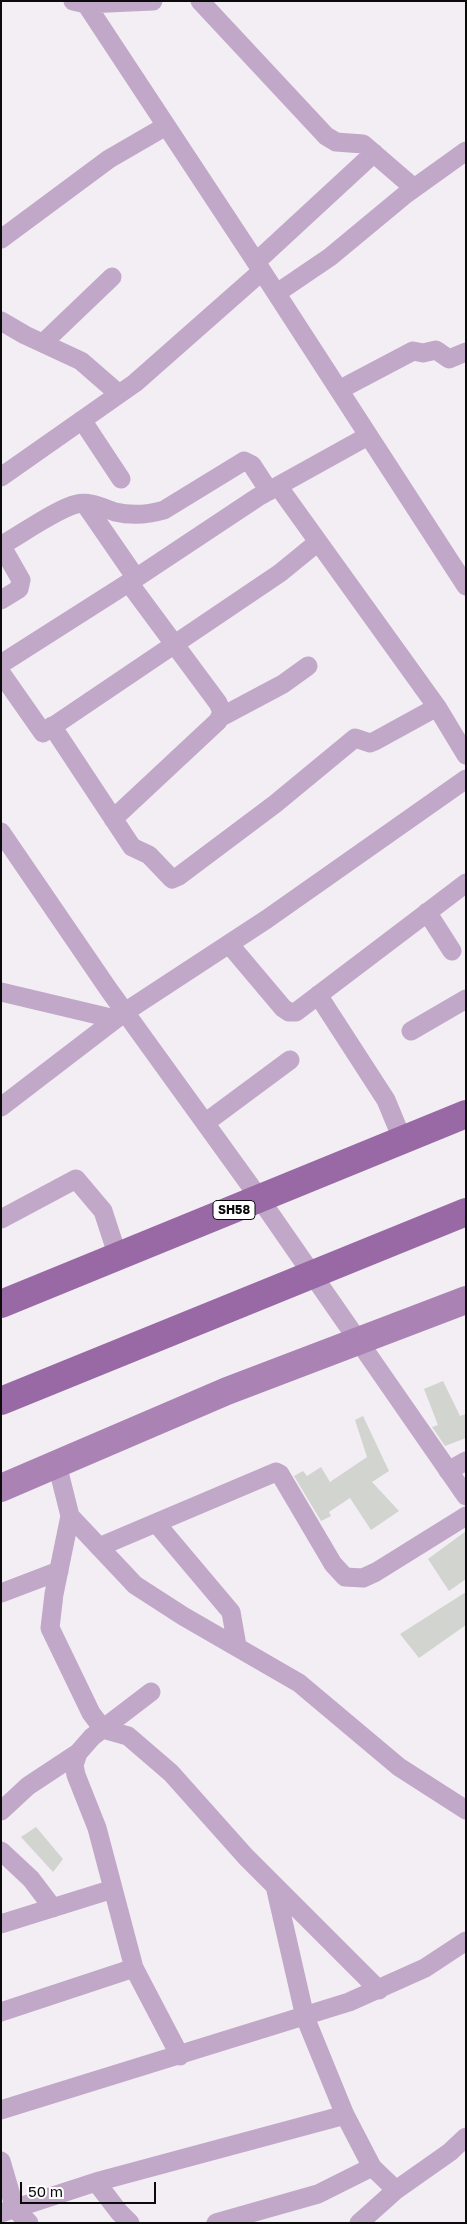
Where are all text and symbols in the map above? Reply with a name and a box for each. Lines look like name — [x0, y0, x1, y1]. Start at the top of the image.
road number: SH58 — [213, 1200, 255, 1220]
scale bar — [22, 2172, 159, 2204]
text: 50 m — [28, 2182, 63, 2200]

